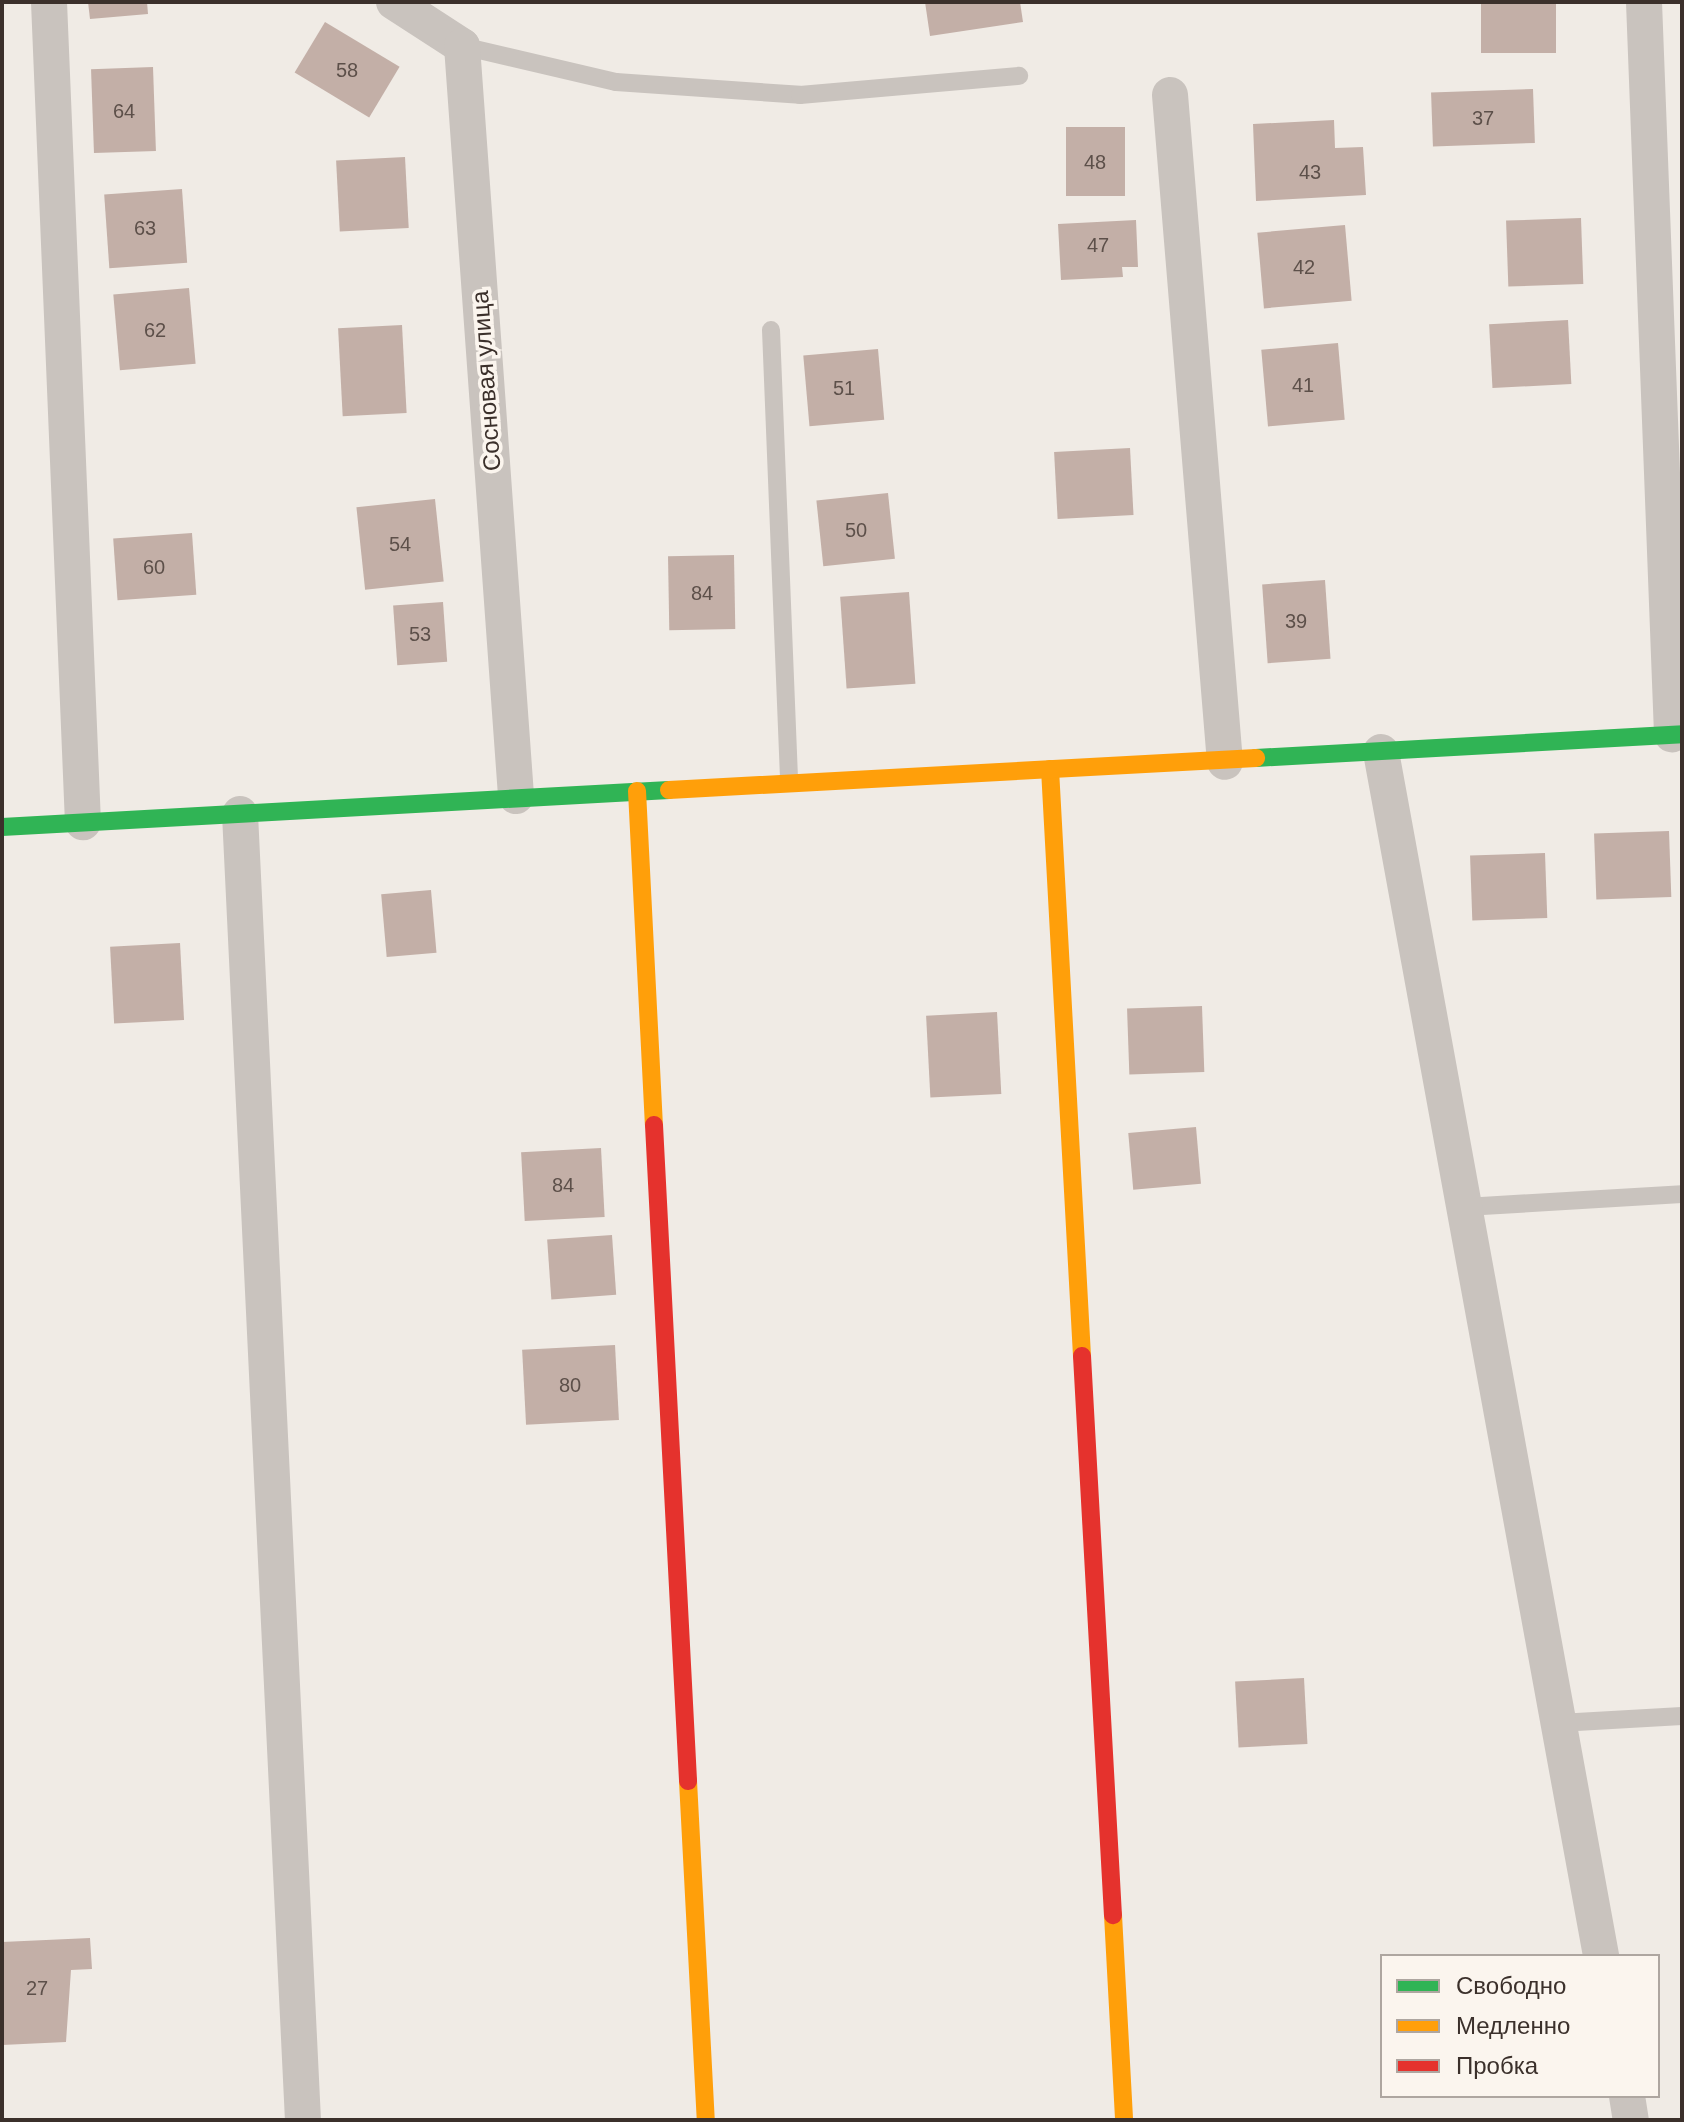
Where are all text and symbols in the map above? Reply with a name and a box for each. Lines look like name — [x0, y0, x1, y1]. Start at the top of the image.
house number: 58 — [336, 58, 358, 82]
house number: 64 — [113, 99, 135, 123]
house number: 37 — [1472, 106, 1494, 130]
house number: 48 — [1084, 150, 1106, 174]
house number: 43 — [1299, 160, 1321, 184]
house number: 63 — [134, 216, 156, 240]
house number: 47 — [1087, 233, 1109, 257]
house number: 42 — [1293, 255, 1315, 279]
street label: Сосновая улица — [465, 290, 507, 472]
house number: 62 — [144, 318, 166, 342]
house number: 41 — [1292, 373, 1314, 397]
house number: 51 — [833, 376, 855, 400]
house number: 50 — [845, 518, 867, 542]
house number: 54 — [389, 532, 411, 556]
house number: 60 — [143, 555, 165, 579]
house number: 84 — [691, 581, 713, 605]
house number: 39 — [1285, 609, 1307, 633]
house number: 53 — [409, 622, 431, 646]
house number: 84 — [552, 1173, 574, 1197]
house number: 80 — [559, 1373, 581, 1397]
legend — [1380, 1954, 1660, 2098]
text: Свободно — [1456, 1972, 1566, 1999]
house number: 27 — [26, 1976, 48, 2000]
text: Медленно — [1456, 2012, 1570, 2039]
text: Пробка — [1456, 2052, 1538, 2079]

